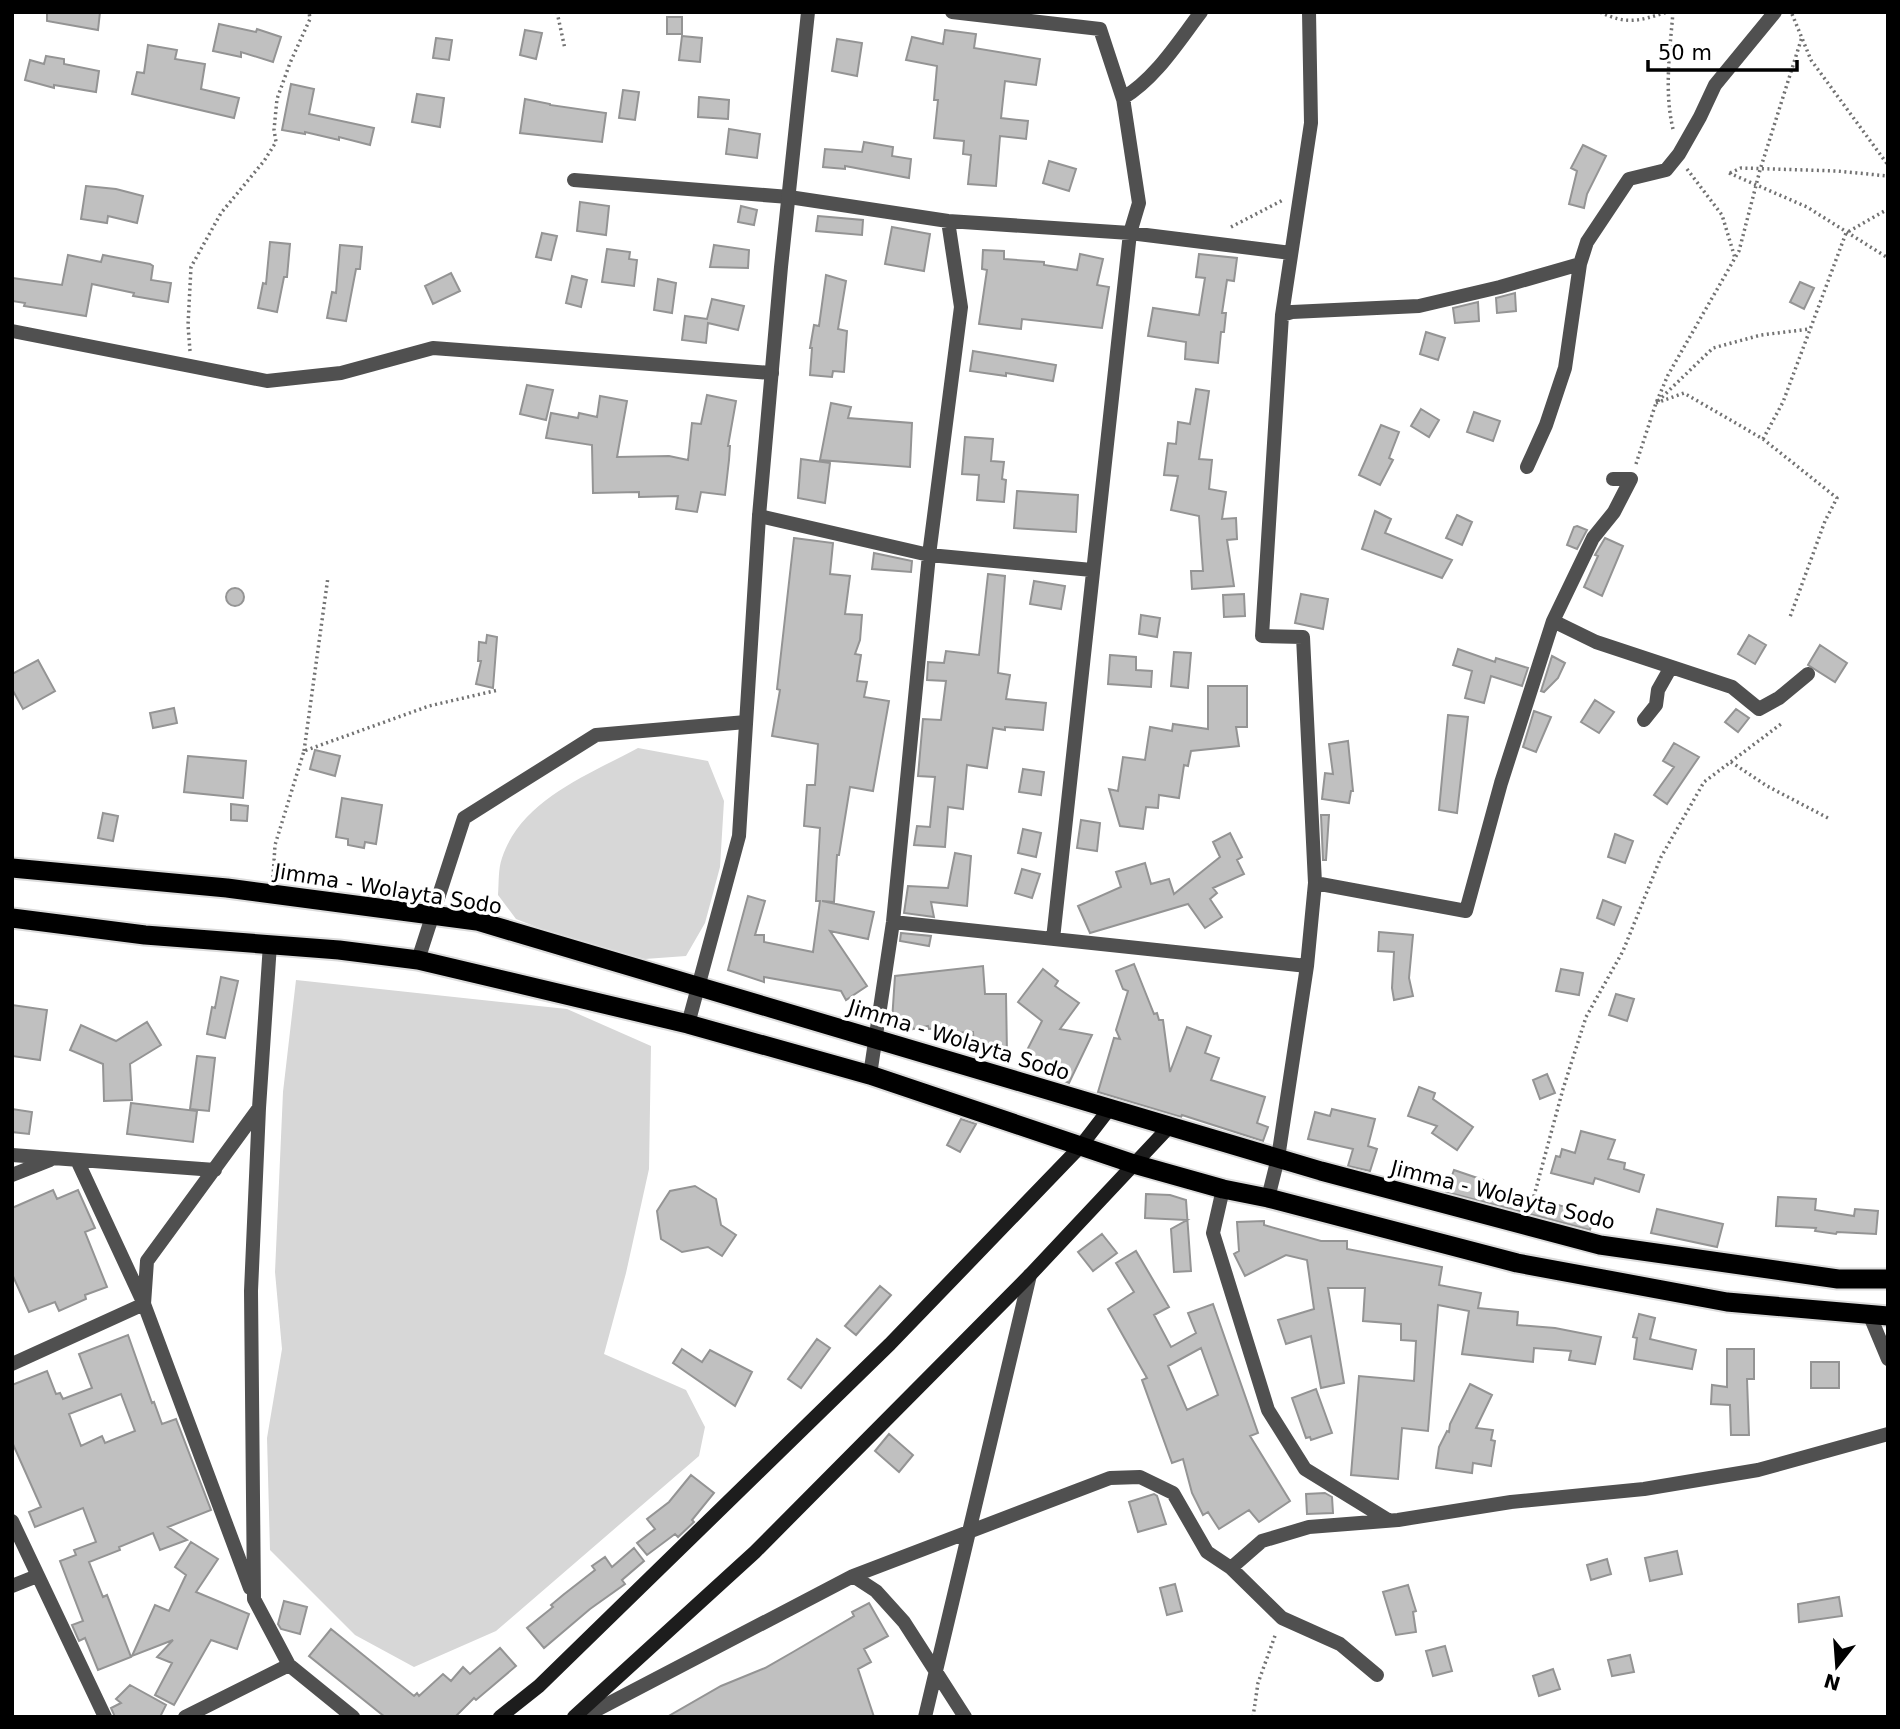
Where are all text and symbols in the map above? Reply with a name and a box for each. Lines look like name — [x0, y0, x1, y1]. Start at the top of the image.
scale bar — [1648, 28, 1797, 72]
text: 50 m — [1658, 41, 1712, 65]
street label: Jimma - Wolayta Sodo — [270, 859, 504, 919]
street label: Jimma - Wolayta Sodo — [843, 994, 1073, 1085]
street label: Jimma - Wolayta Sodo — [1386, 1155, 1618, 1235]
north arrow — [1802, 1631, 1872, 1701]
text: N — [1821, 1669, 1843, 1695]

